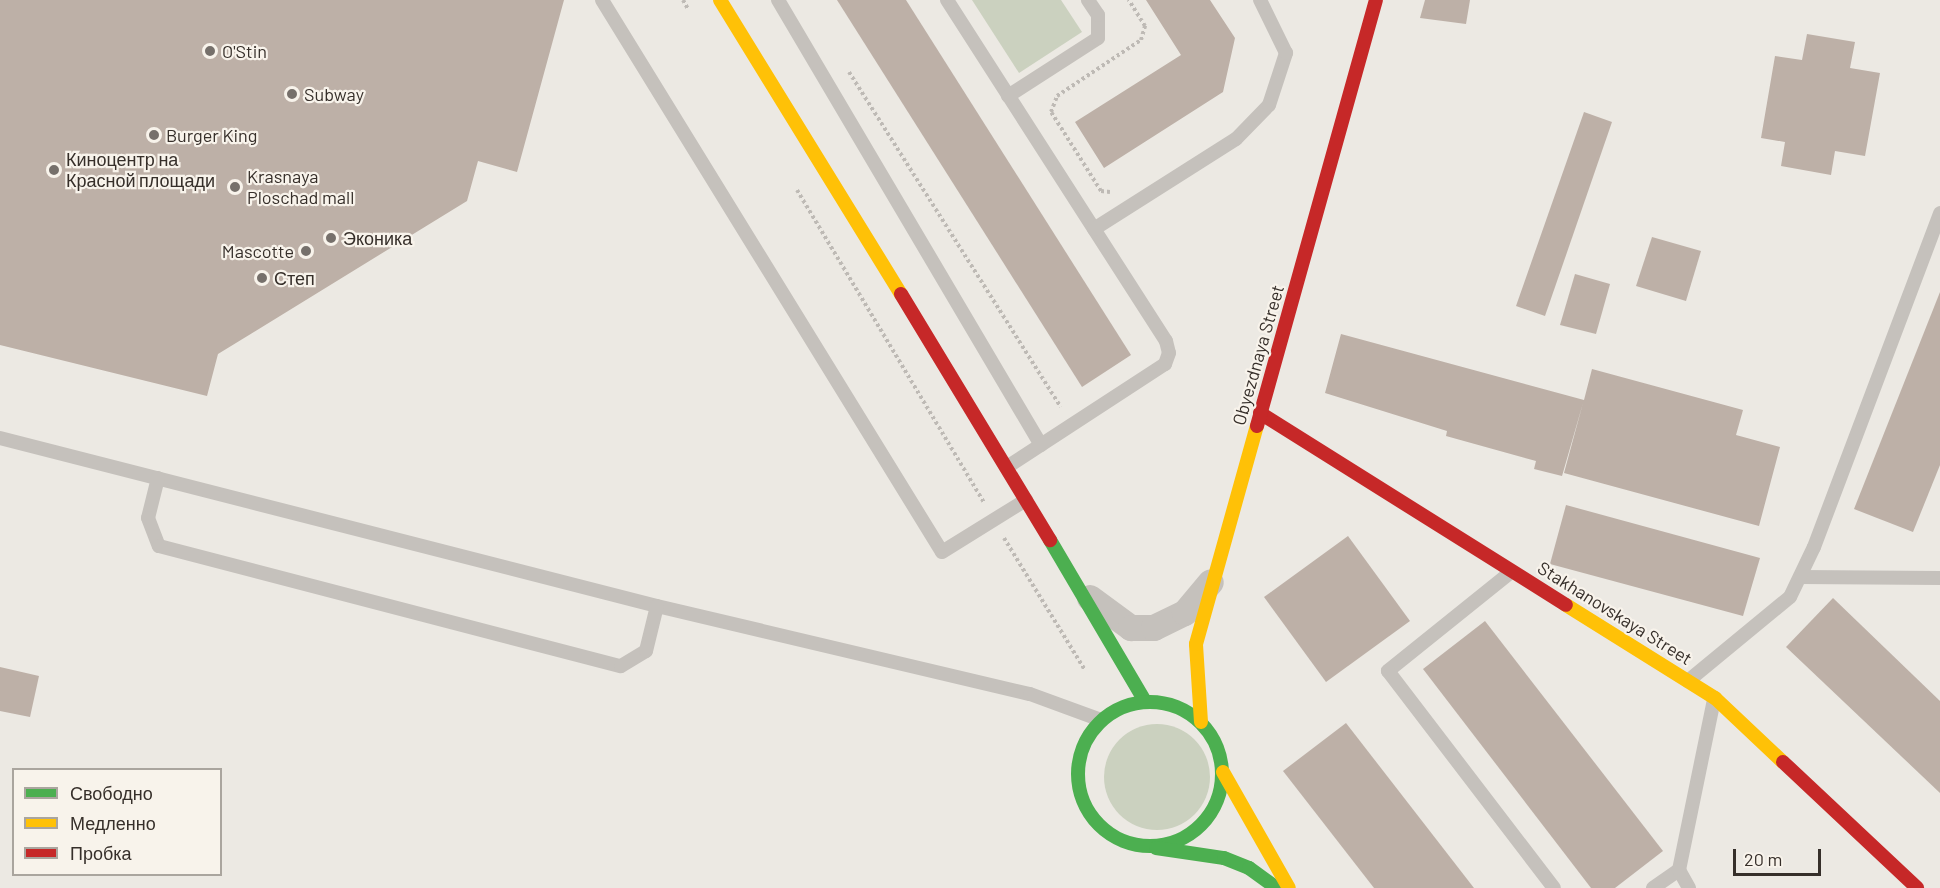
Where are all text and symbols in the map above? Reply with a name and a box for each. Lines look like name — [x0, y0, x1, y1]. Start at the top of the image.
place label: O'Stin — [222, 40, 267, 62]
marker: O'Stin — [203, 44, 217, 58]
place label: Subway — [304, 83, 364, 105]
marker: Subway — [285, 87, 299, 101]
place label: Burger King — [166, 124, 257, 146]
marker: Burger King — [147, 128, 161, 142]
place label: Киноцентр на Красной площади — [66, 149, 215, 192]
marker: Киноцентр на Красной площади — [47, 163, 61, 177]
place label: Krasnaya Ploschad mall — [247, 166, 354, 208]
marker: Krasnaya Ploschad mall — [228, 180, 242, 194]
place label: Эконика — [343, 227, 412, 249]
marker: Эконика — [324, 231, 338, 245]
place label: Mascotte — [222, 240, 294, 262]
marker: Mascotte — [299, 244, 313, 258]
place label: Степ — [274, 267, 315, 289]
marker: Степ — [255, 271, 269, 285]
street label: Obyezdnaya Street — [1228, 282, 1288, 428]
street label: Stakhanovskaya Street — [1534, 557, 1696, 669]
legend — [12, 768, 222, 876]
text: Свободно — [70, 782, 153, 804]
text: Медленно — [70, 812, 156, 834]
scale bar — [1736, 837, 1824, 875]
text: Пробка — [70, 842, 132, 864]
text: 20 m — [1744, 848, 1782, 870]

